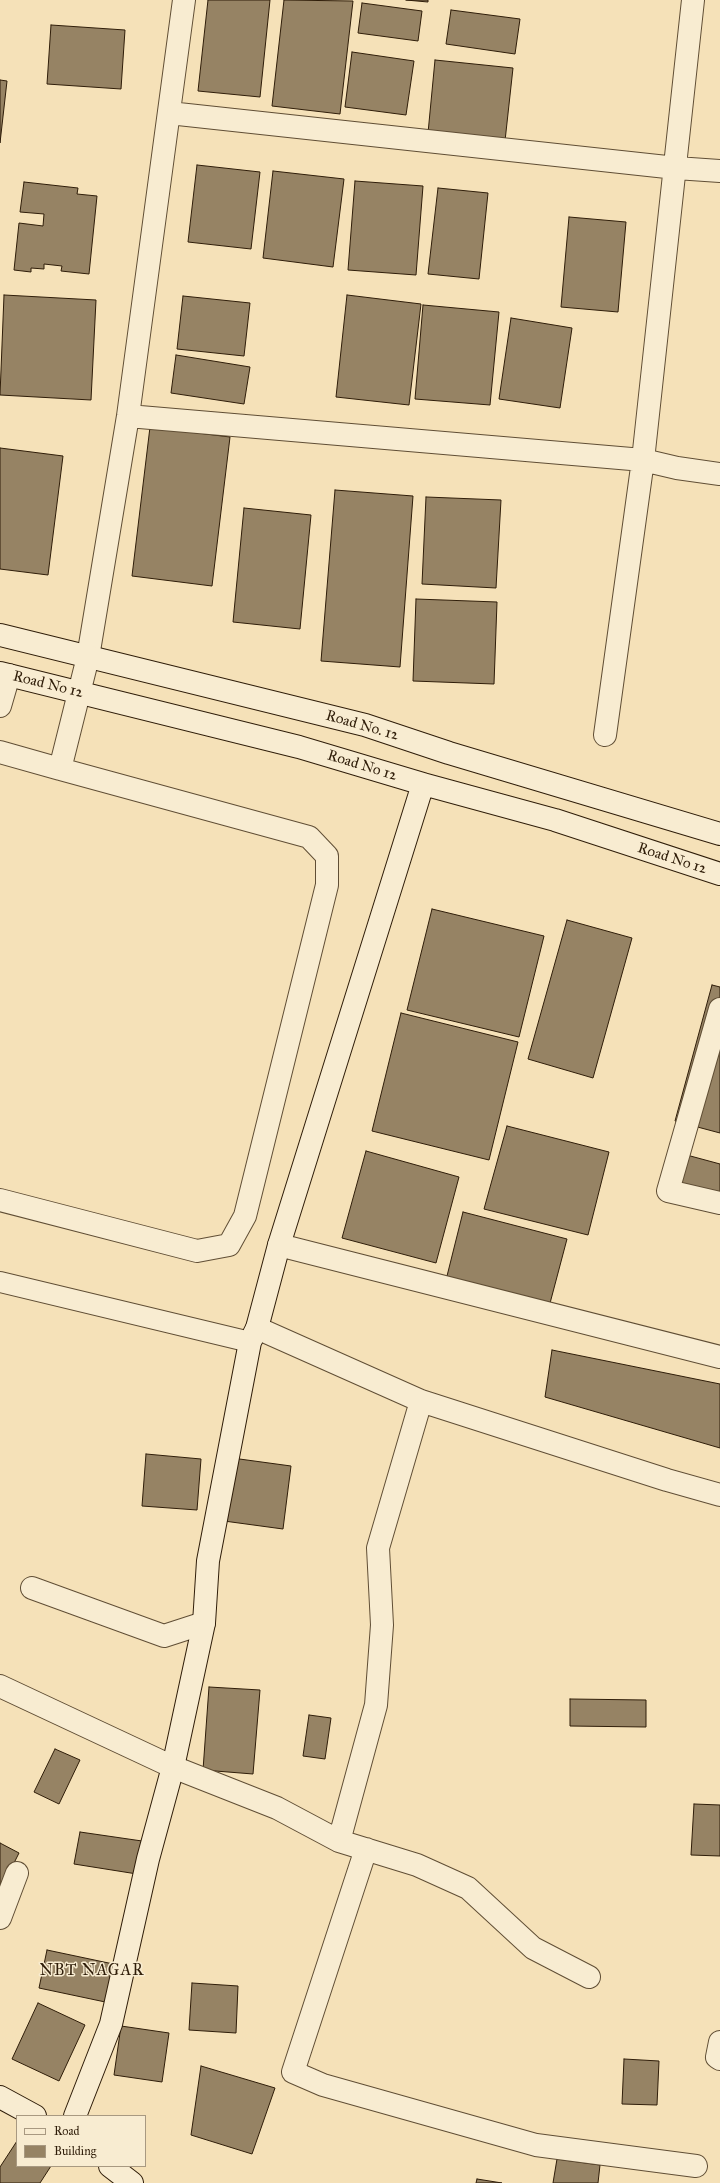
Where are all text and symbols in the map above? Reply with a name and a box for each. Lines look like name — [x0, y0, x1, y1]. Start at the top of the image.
street label: Road No 12 — [11, 668, 85, 702]
street label: Road No. 12 — [323, 707, 401, 745]
street label: Road No 12 — [325, 747, 399, 785]
street label: Road No 12 — [635, 839, 709, 879]
district label: NBT NAGAR — [39, 1961, 145, 1981]
legend — [16, 2115, 146, 2167]
text: Road — [54, 2124, 80, 2138]
text: Building — [54, 2144, 96, 2158]

